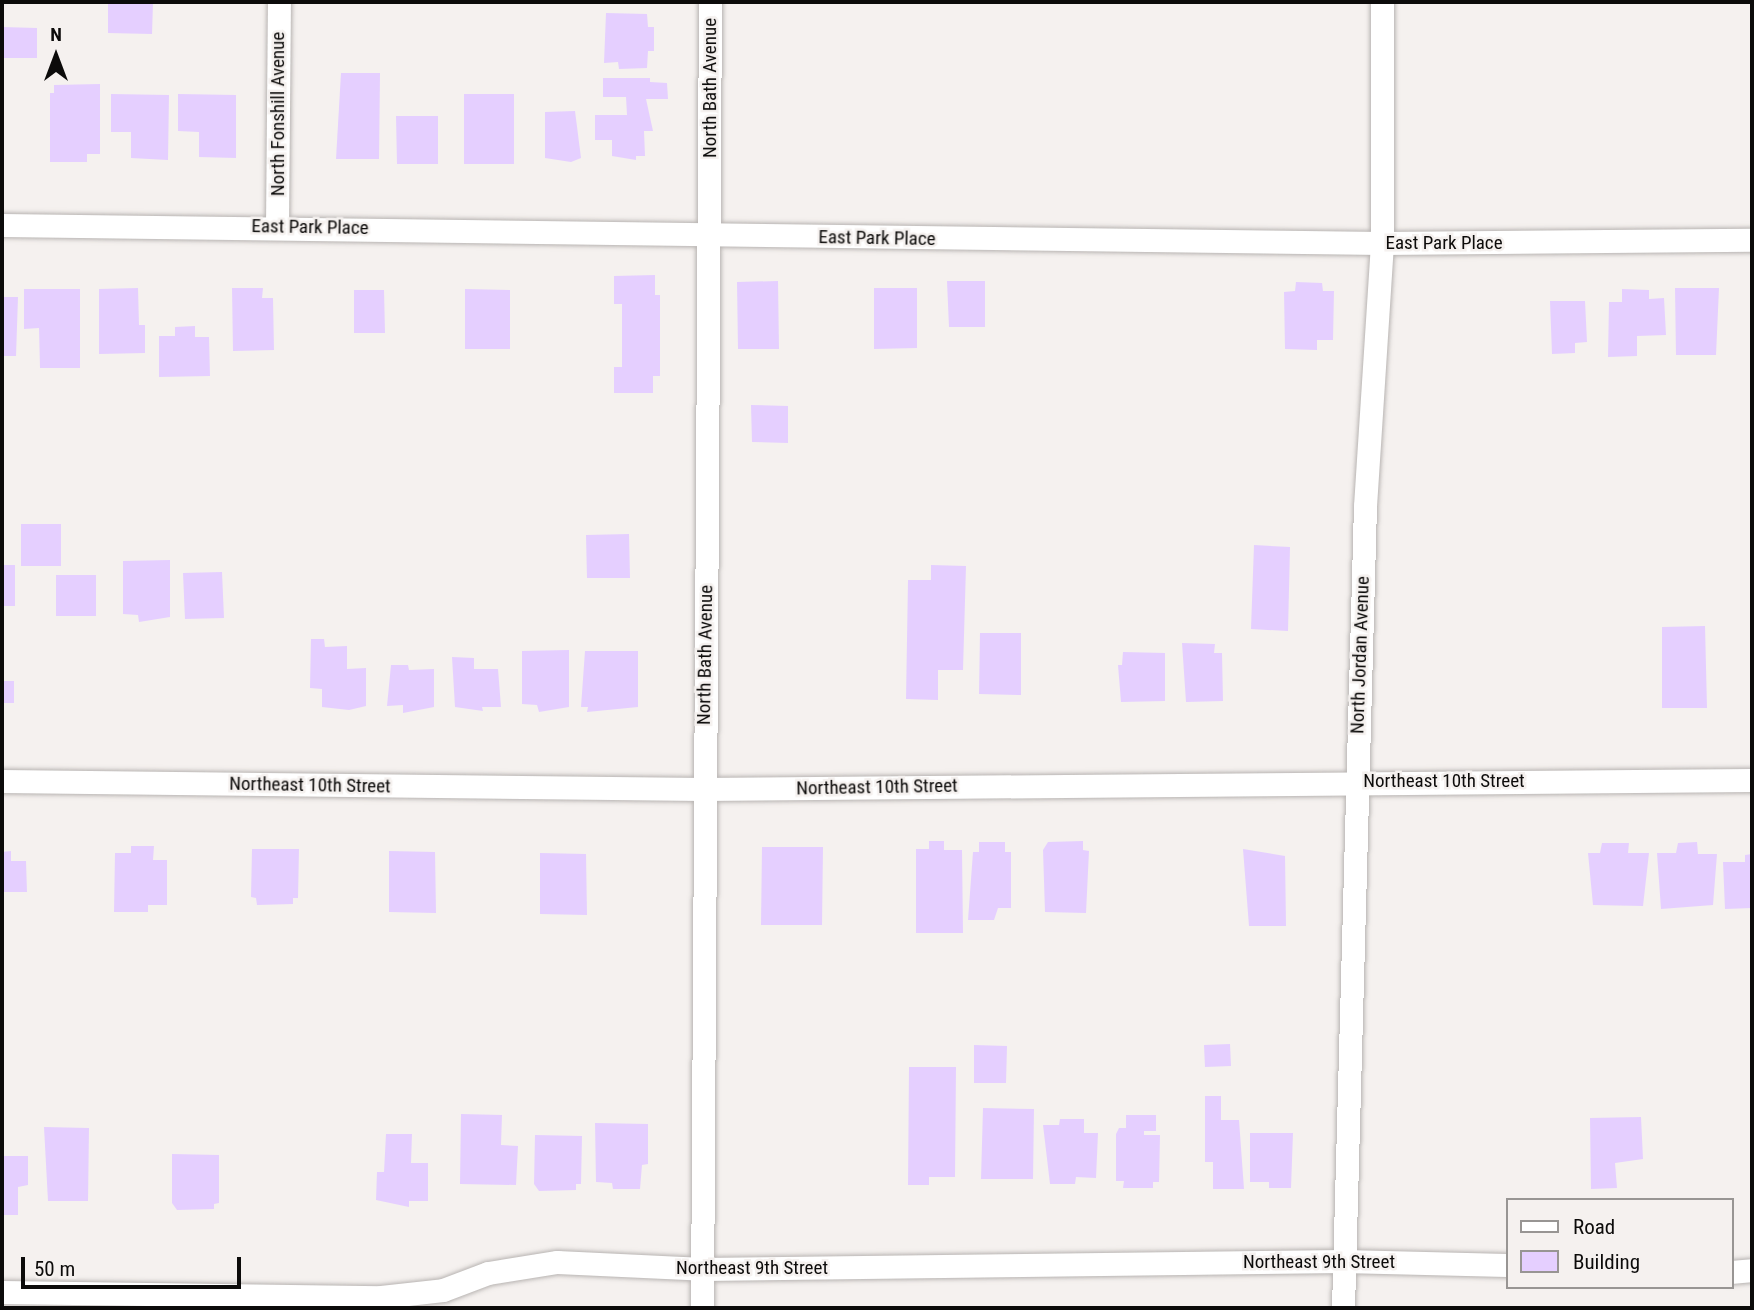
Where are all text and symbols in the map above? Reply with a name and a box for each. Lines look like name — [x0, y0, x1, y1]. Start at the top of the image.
street label: North Bath Avenue — [699, 18, 721, 158]
north arrow — [21, 21, 91, 91]
text: N — [50, 23, 62, 46]
street label: North Fonshill Avenue — [267, 32, 289, 196]
street label: East Park Place — [251, 215, 369, 239]
street label: East Park Place — [818, 226, 936, 250]
street label: East Park Place — [1385, 232, 1503, 254]
street label: North Jordan Avenue — [1346, 576, 1374, 734]
street label: North Bath Avenue — [692, 585, 718, 725]
street label: Northeast 10th Street — [1363, 770, 1525, 792]
street label: Northeast 10th Street — [229, 772, 391, 798]
street label: Northeast 10th Street — [796, 774, 958, 800]
legend — [1506, 1198, 1733, 1289]
text: Road — [1573, 1215, 1615, 1239]
scale bar — [24, 1244, 245, 1288]
text: Building — [1573, 1250, 1640, 1274]
street label: Northeast 9th Street — [1243, 1251, 1395, 1273]
text: 50 m — [34, 1257, 75, 1281]
street label: Northeast 9th Street — [676, 1257, 828, 1279]

